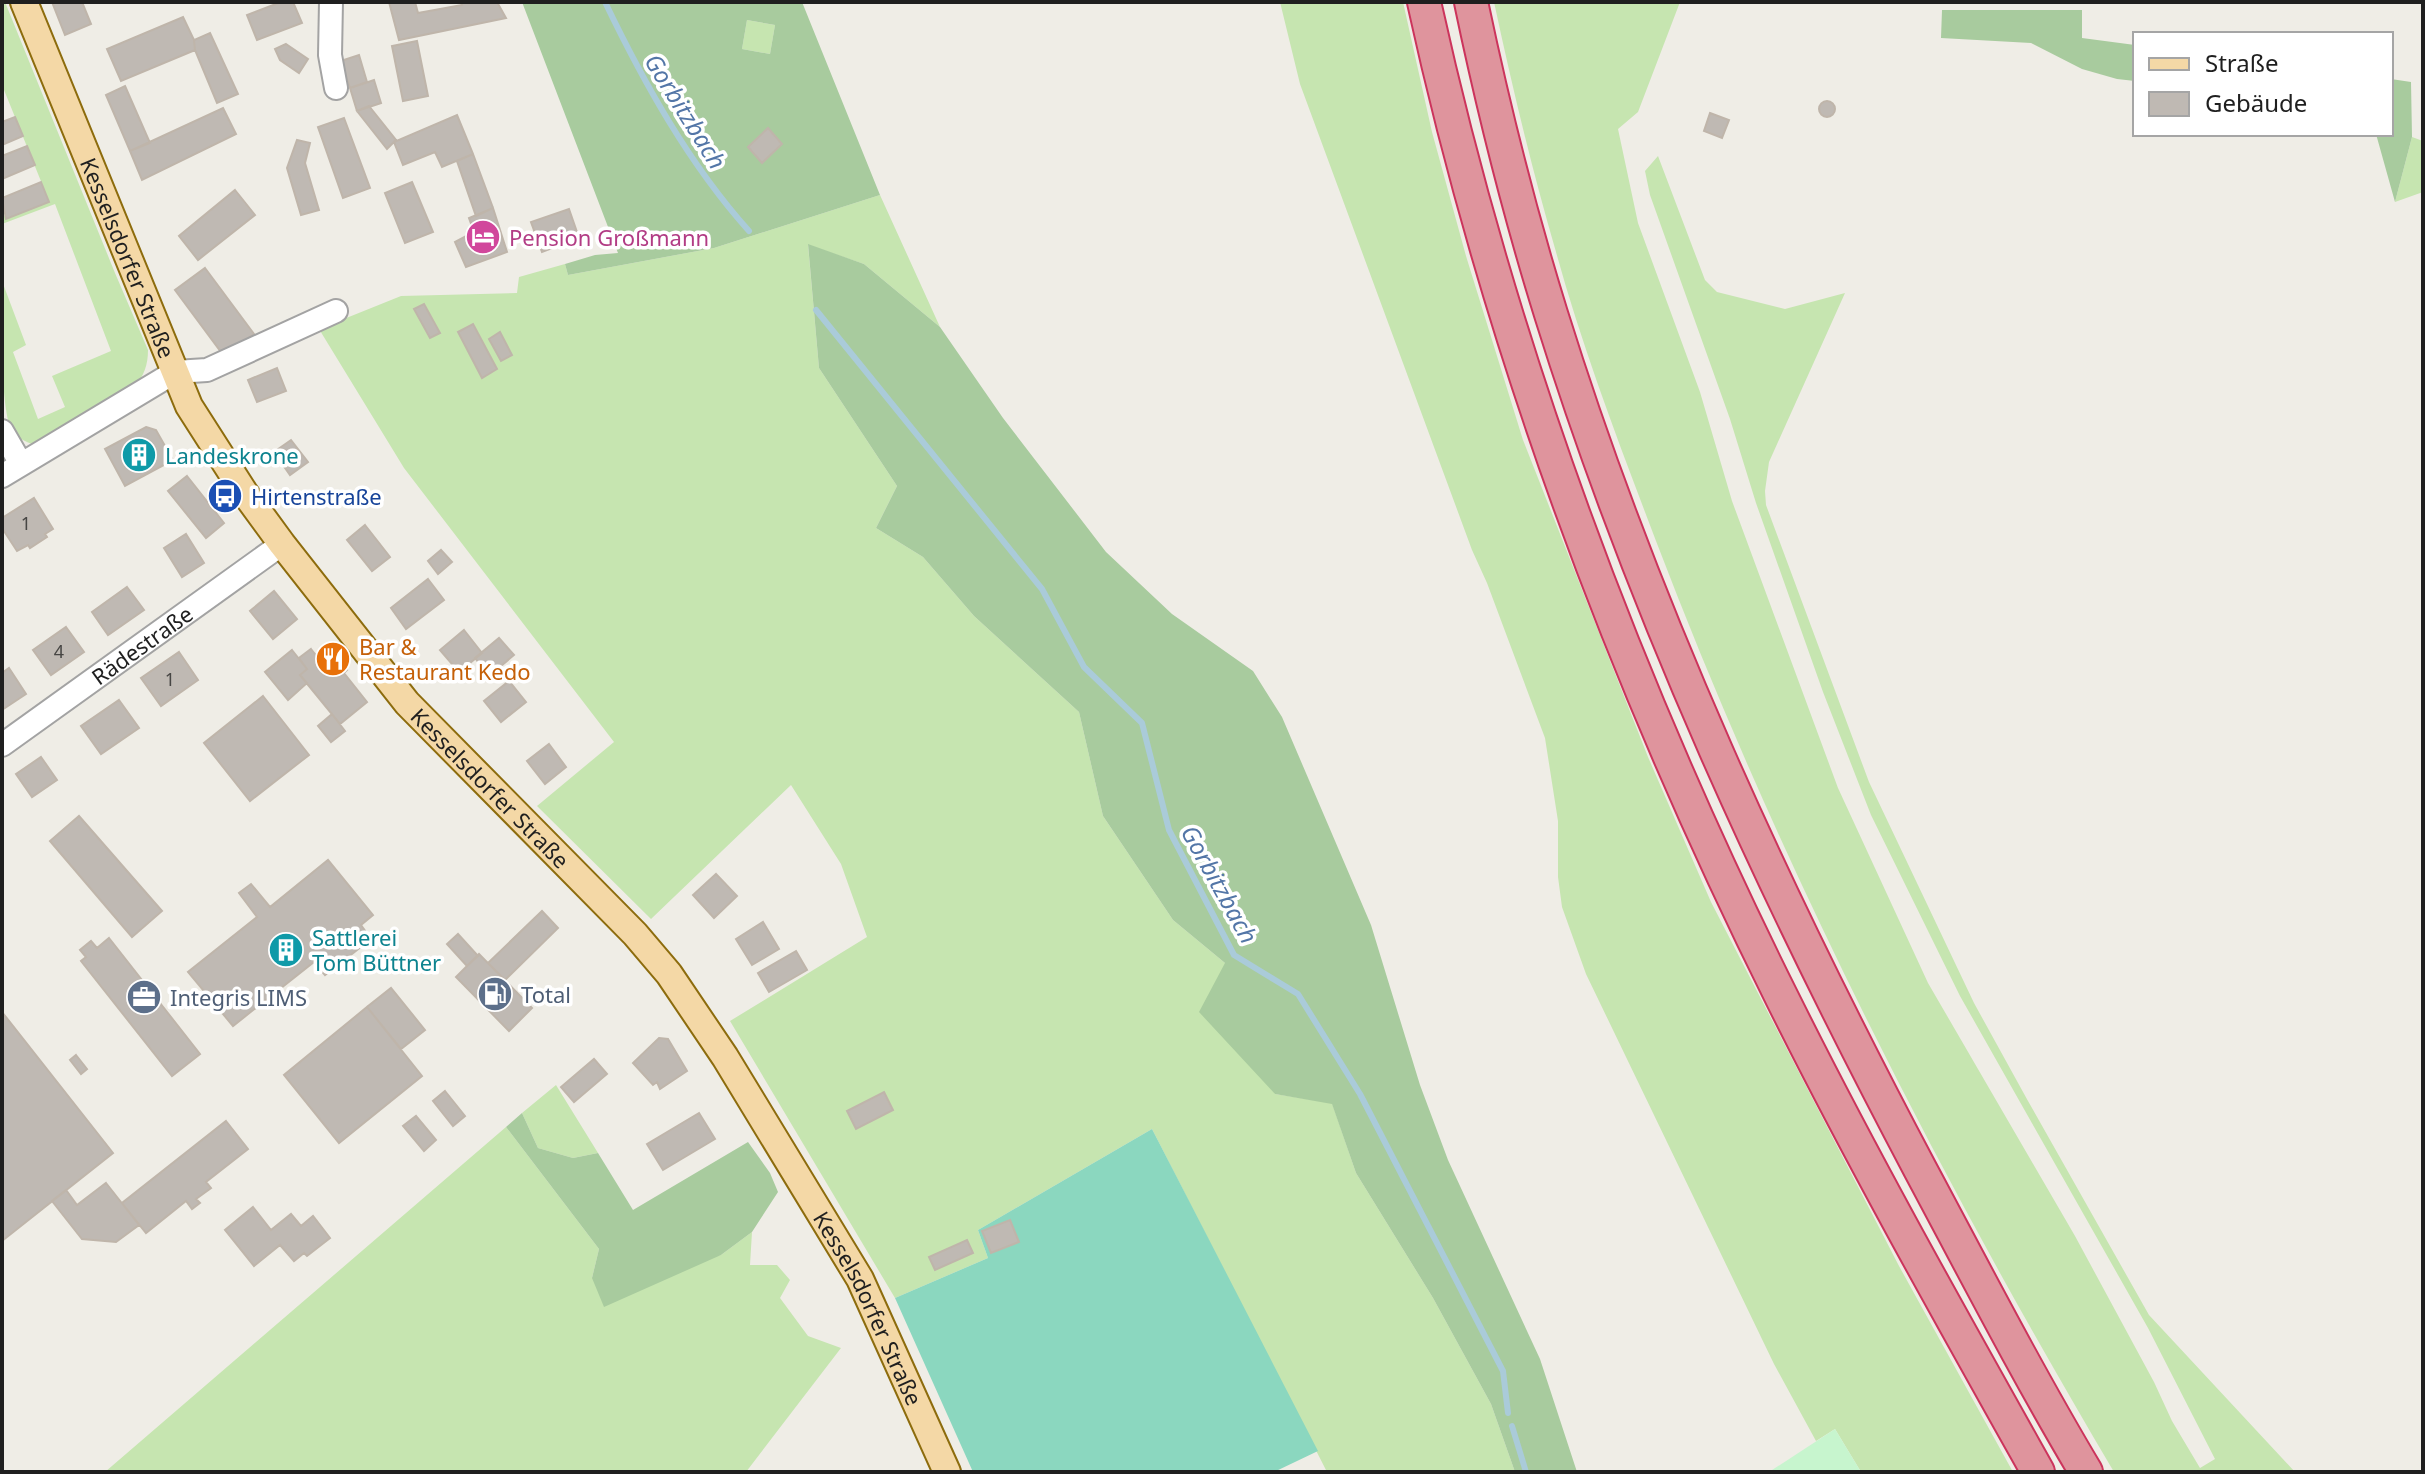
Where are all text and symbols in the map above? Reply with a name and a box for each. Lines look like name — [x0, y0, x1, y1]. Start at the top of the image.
legend — [2133, 32, 2393, 136]
text: Straße — [2205, 46, 2278, 79]
water label: Gorbitzbach — [637, 47, 735, 175]
text: Gebäude — [2205, 86, 2307, 119]
street label: Kesselsdorfer Straße — [74, 153, 183, 362]
hotel icon: Pension Großmann — [464, 218, 502, 256]
place label: Pension Großmann — [509, 222, 709, 252]
building icon: Landeskrone — [120, 436, 158, 474]
place label: Landeskrone — [165, 440, 299, 470]
bus stop icon: Hirtenstraße — [206, 477, 244, 515]
place label: Hirtenstraße — [251, 481, 382, 511]
house number: 1 — [21, 511, 31, 535]
street label: Rädestraße — [85, 598, 198, 691]
place label: Bar & Restaurant Kedo — [359, 631, 531, 686]
house number: 4 — [54, 639, 64, 663]
restaurant icon: Bar & Restaurant Kedo — [314, 640, 352, 678]
house number: 1 — [165, 667, 175, 691]
street label: Kesselsdorfer Straße — [405, 701, 576, 874]
water label: Gorbitzbach — [1174, 819, 1266, 949]
place label: Sattlerei Tom Büttner — [312, 922, 441, 977]
building icon: Sattlerei Tom Büttner — [267, 931, 305, 969]
fuel station icon: Total — [476, 975, 514, 1013]
office icon: Integris LIMS — [125, 978, 163, 1016]
place label: Total — [521, 979, 571, 1009]
place label: Integris LIMS — [170, 982, 307, 1012]
street label: Kesselsdorfer Straße — [807, 1205, 930, 1410]

